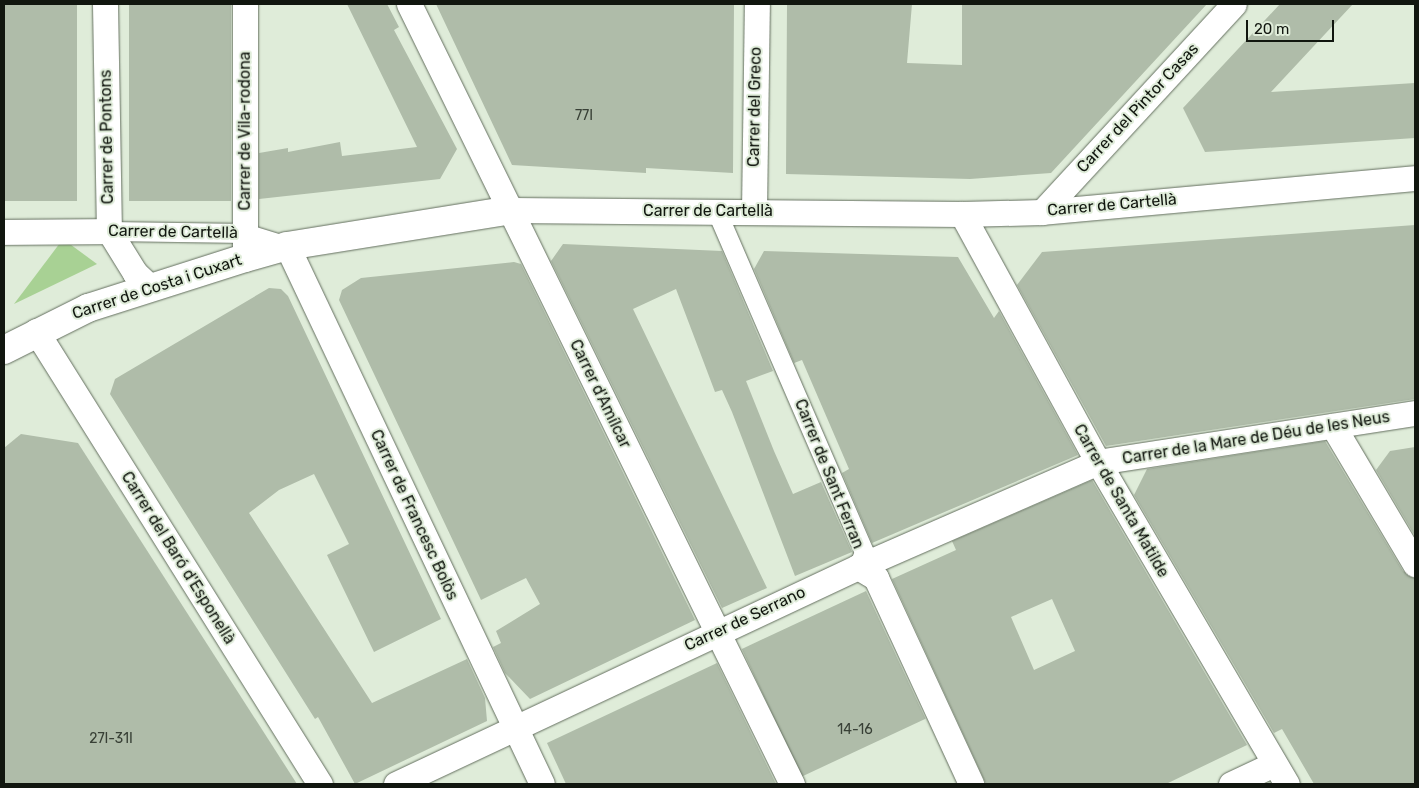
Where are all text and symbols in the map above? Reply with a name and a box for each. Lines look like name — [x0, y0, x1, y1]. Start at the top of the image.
scale bar — [1249, 10, 1336, 42]
text: 20 m — [1254, 20, 1289, 38]
street label: Carrer del Pintor Casas — [1073, 39, 1203, 177]
street label: Carrer del Greco — [744, 47, 766, 167]
street label: Carrer de Vila-rodona — [235, 51, 255, 211]
street label: Carrer de Pontons — [96, 69, 118, 205]
house number: 77I — [575, 108, 593, 124]
street label: Carrer de Cartellà — [1046, 190, 1178, 220]
street label: Carrer de Cartellà — [643, 201, 773, 221]
street label: Carrer de Cartellà — [108, 221, 238, 243]
street label: Carrer de Costa i Cuxart — [70, 250, 244, 324]
street label: Carrer d'Amílcar — [565, 336, 635, 452]
street label: Carrer de Sant Ferran — [790, 396, 868, 552]
street label: Carrer de la Mare de Déu de les Neus — [1121, 407, 1391, 469]
street label: Carrer de Santa Matilde — [1069, 421, 1173, 581]
street label: Carrer de Francesc Bolòs — [366, 427, 462, 603]
street label: Carrer del Baró d'Esponellà — [117, 468, 239, 648]
street label: Carrer de Serrano — [681, 583, 809, 655]
house number: 14-16 — [837, 722, 873, 738]
house number: 27I-31I — [89, 731, 133, 747]

